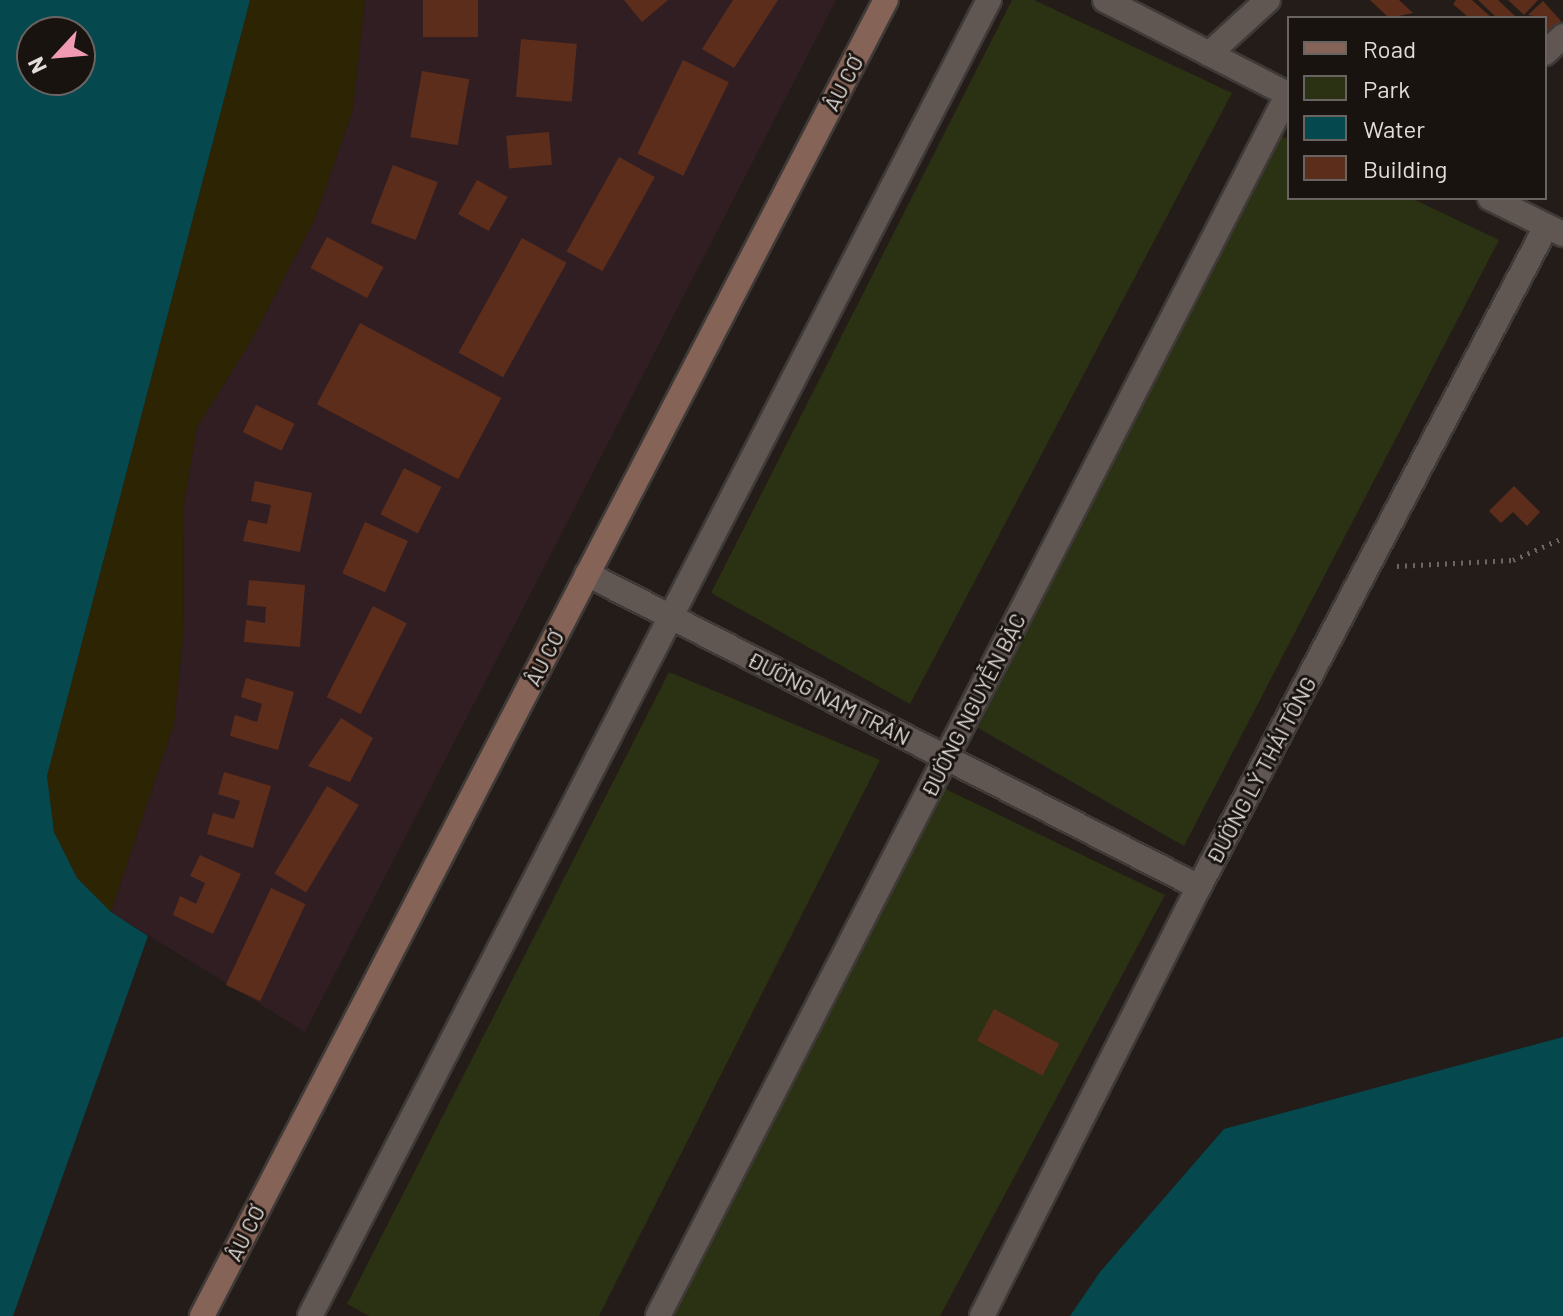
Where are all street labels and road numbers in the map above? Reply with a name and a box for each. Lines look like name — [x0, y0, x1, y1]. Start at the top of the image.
street label: ÂU CƠ — [818, 51, 868, 115]
street label: ĐƯỜNG NGUYỄN BẶC — [915, 609, 1031, 801]
street label: ÂU CƠ — [519, 626, 569, 690]
street label: ĐƯỜNG NAM TRÂN — [743, 646, 915, 750]
street label: ĐƯỜNG LÝ THÁI TÔNG — [1200, 672, 1322, 868]
street label: ÂU CƠ — [220, 1201, 270, 1265]

